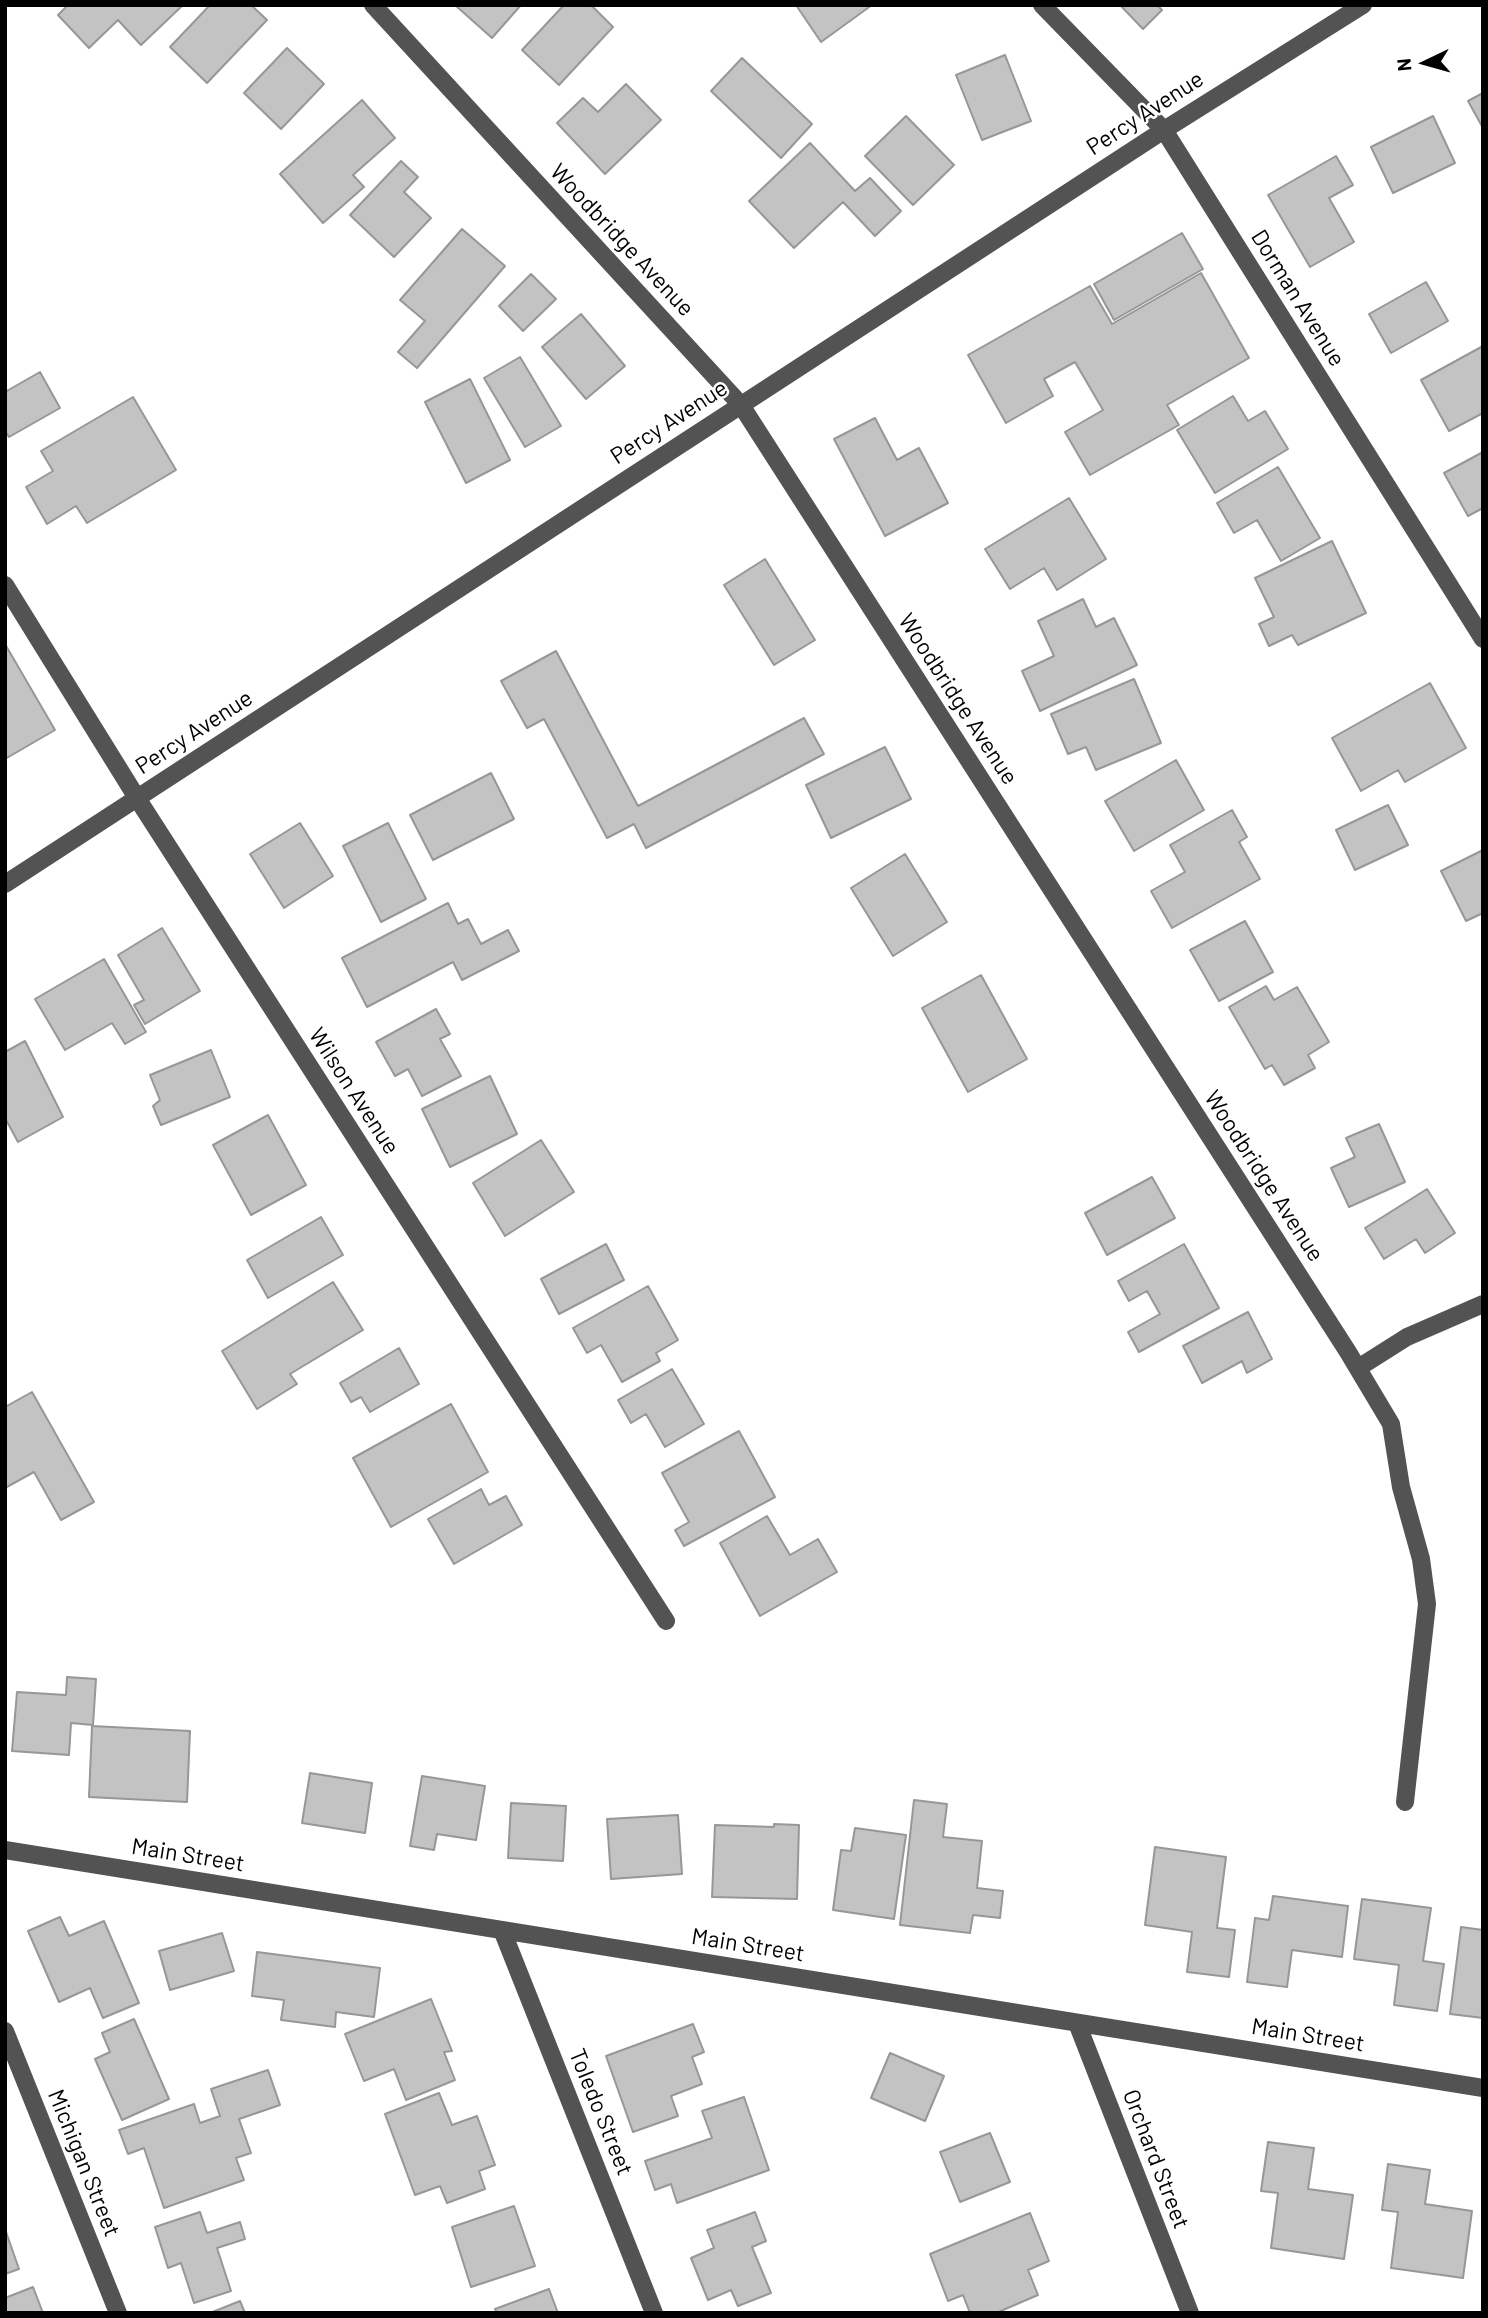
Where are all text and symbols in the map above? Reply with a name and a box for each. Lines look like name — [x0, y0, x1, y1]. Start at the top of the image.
north arrow — [1390, 28, 1460, 98]
text: N — [1392, 58, 1416, 72]
street label: Percy Avenue — [1081, 65, 1209, 161]
street label: Woodbridge Avenue — [544, 158, 700, 322]
street label: Dorman Avenue — [1245, 225, 1351, 371]
street label: Percy Avenue — [605, 374, 733, 470]
street label: Woodbridge Avenue — [892, 608, 1024, 790]
street label: Percy Avenue — [130, 684, 258, 780]
street label: Wilson Avenue — [303, 1023, 405, 1159]
street label: Woodbridge Avenue — [1198, 1085, 1330, 1267]
street label: Main Street — [130, 1832, 246, 1878]
street label: Main Street — [690, 1922, 806, 1968]
street label: Main Street — [1250, 2012, 1366, 2058]
street label: Toledo Street — [563, 2045, 639, 2179]
street label: Michigan Street — [42, 2085, 126, 2241]
street label: Orchard Street — [1117, 2085, 1195, 2233]

